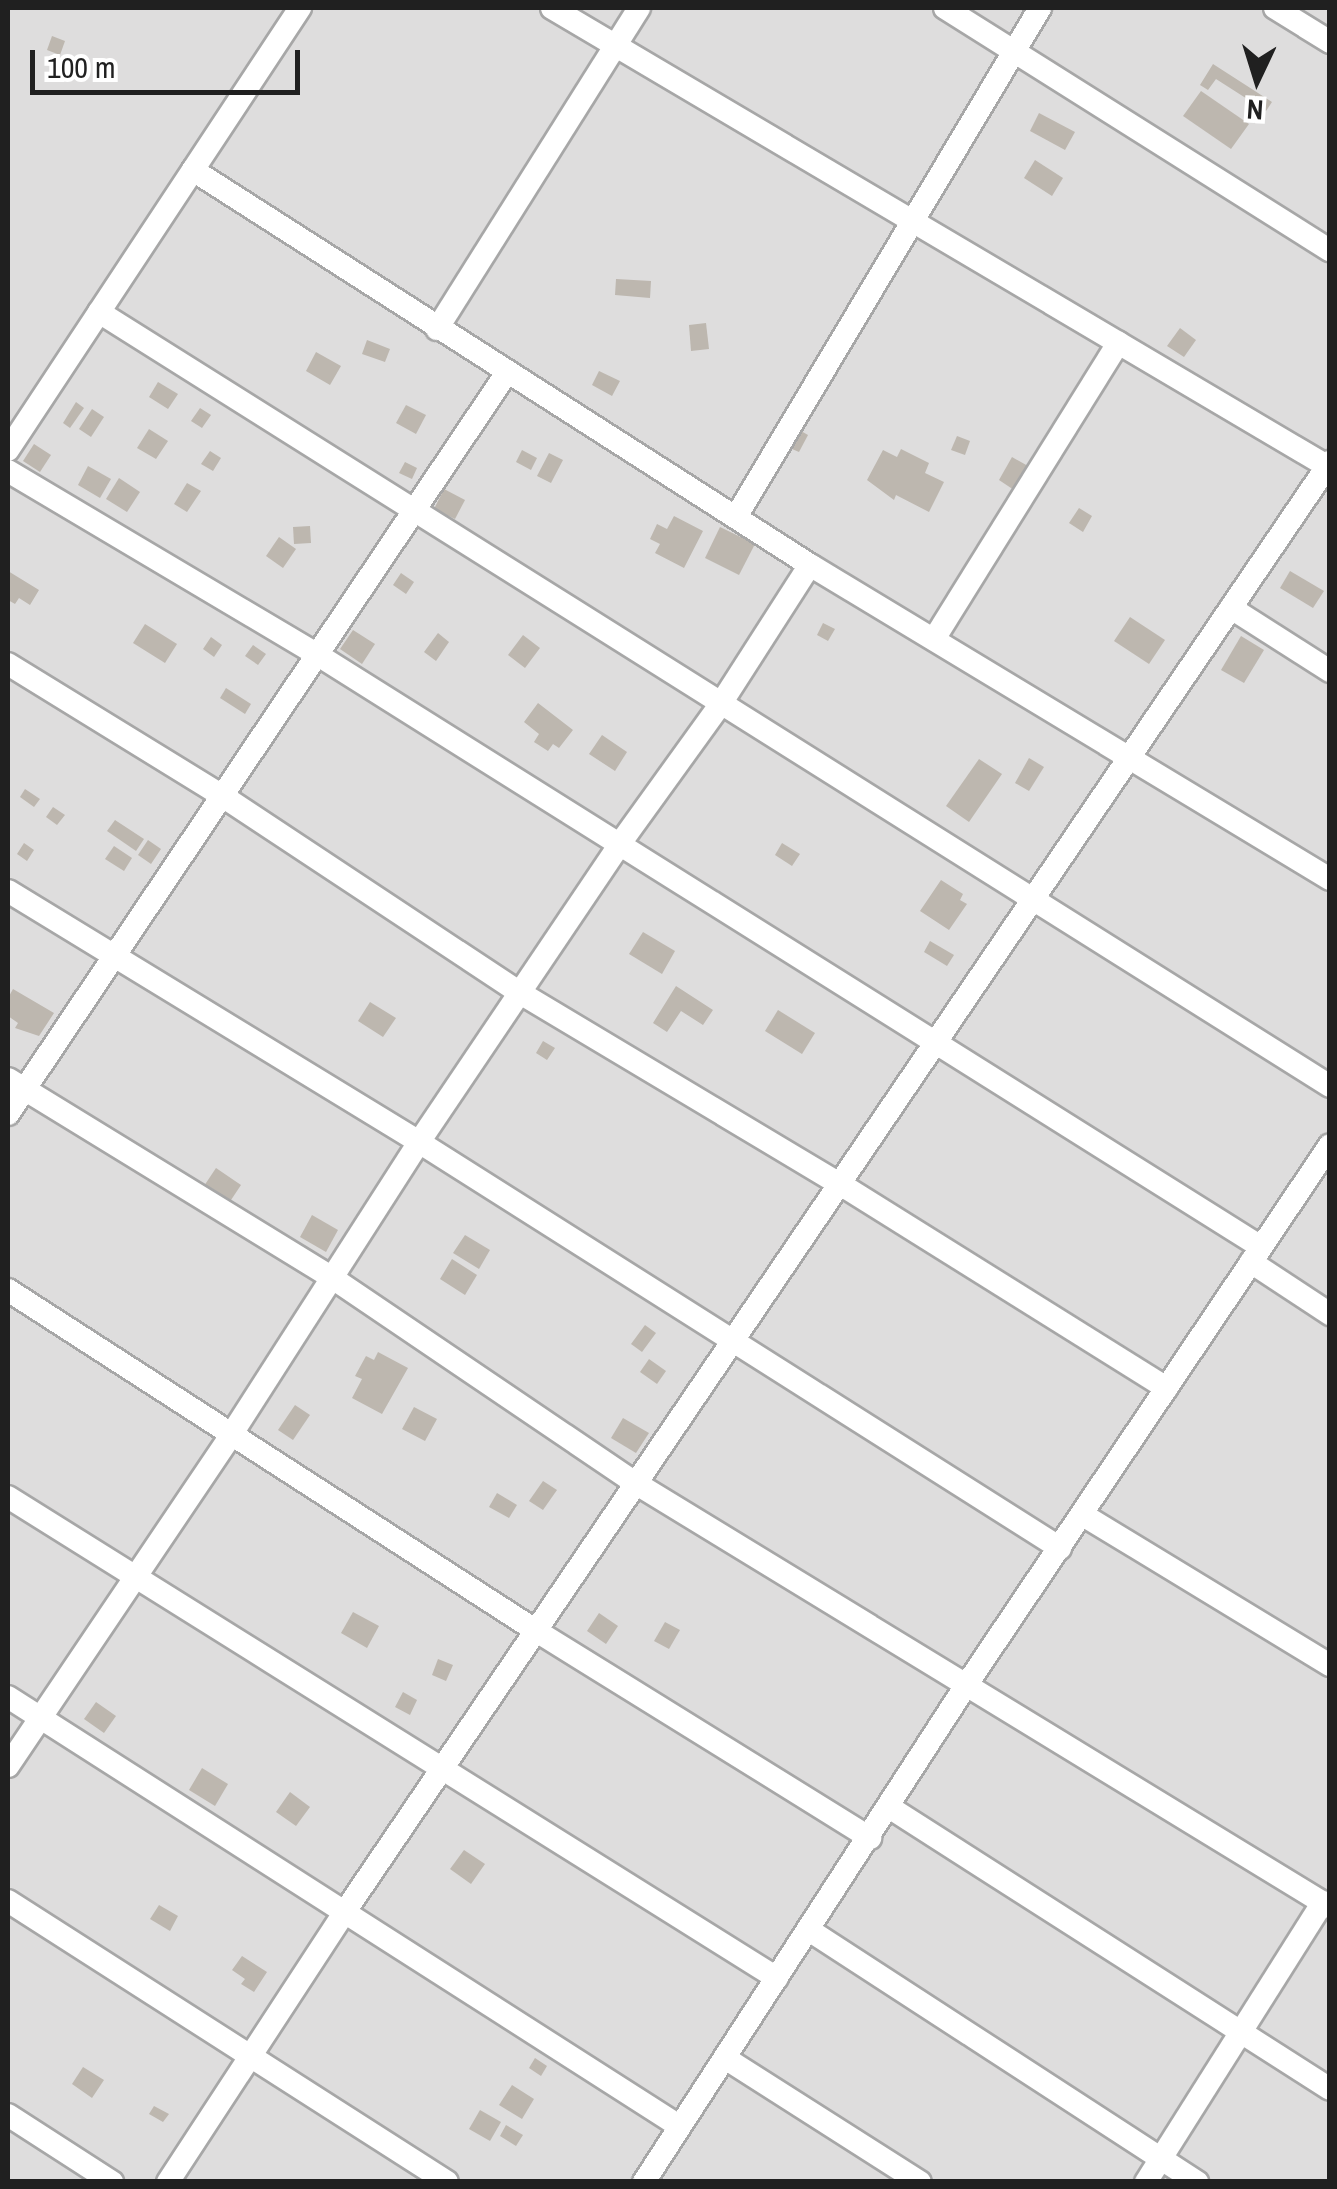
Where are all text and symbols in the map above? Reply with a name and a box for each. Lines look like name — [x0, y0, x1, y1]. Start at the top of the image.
scale bar — [35, 30, 305, 92]
north arrow — [1207, 30, 1307, 130]
text: 100 m — [47, 47, 115, 87]
text: N — [1245, 90, 1265, 129]

